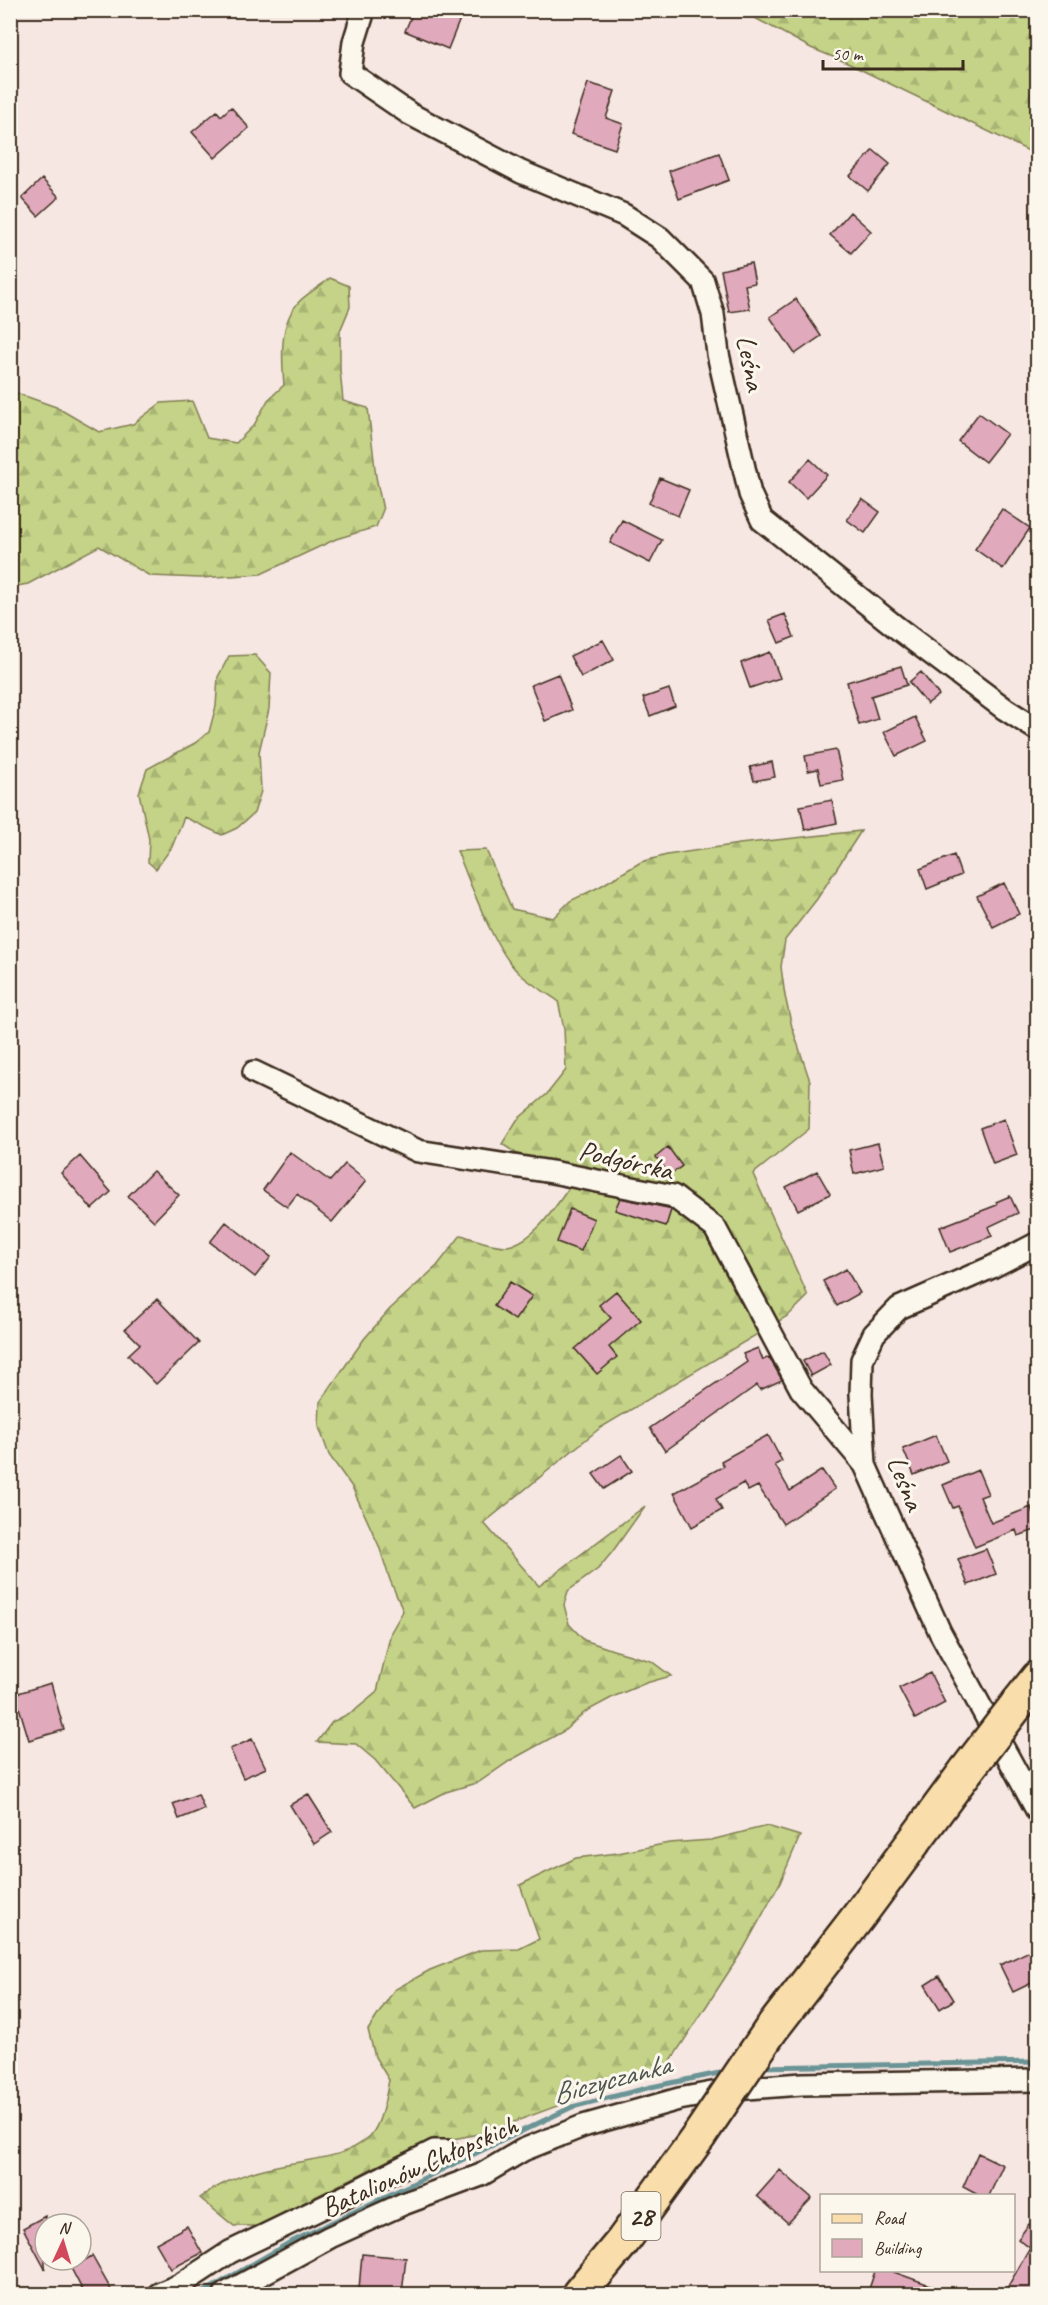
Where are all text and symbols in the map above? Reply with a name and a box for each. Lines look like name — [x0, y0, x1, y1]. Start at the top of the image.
scale bar — [823, 33, 962, 71]
text: 50 m — [832, 43, 865, 65]
street label: Leśna — [729, 332, 774, 395]
street label: Podgórska — [576, 1132, 678, 1188]
street label: Leśna — [879, 1451, 933, 1517]
water label: Biczyczanka — [548, 2044, 678, 2113]
street label: Batalionów Chłopskich — [315, 2107, 524, 2225]
road number: 28 — [622, 2192, 660, 2240]
legend — [820, 2194, 1015, 2272]
text: Road — [874, 2207, 907, 2229]
north arrow — [33, 2212, 93, 2272]
text: N — [58, 2218, 73, 2239]
text: Building — [874, 2237, 923, 2259]

